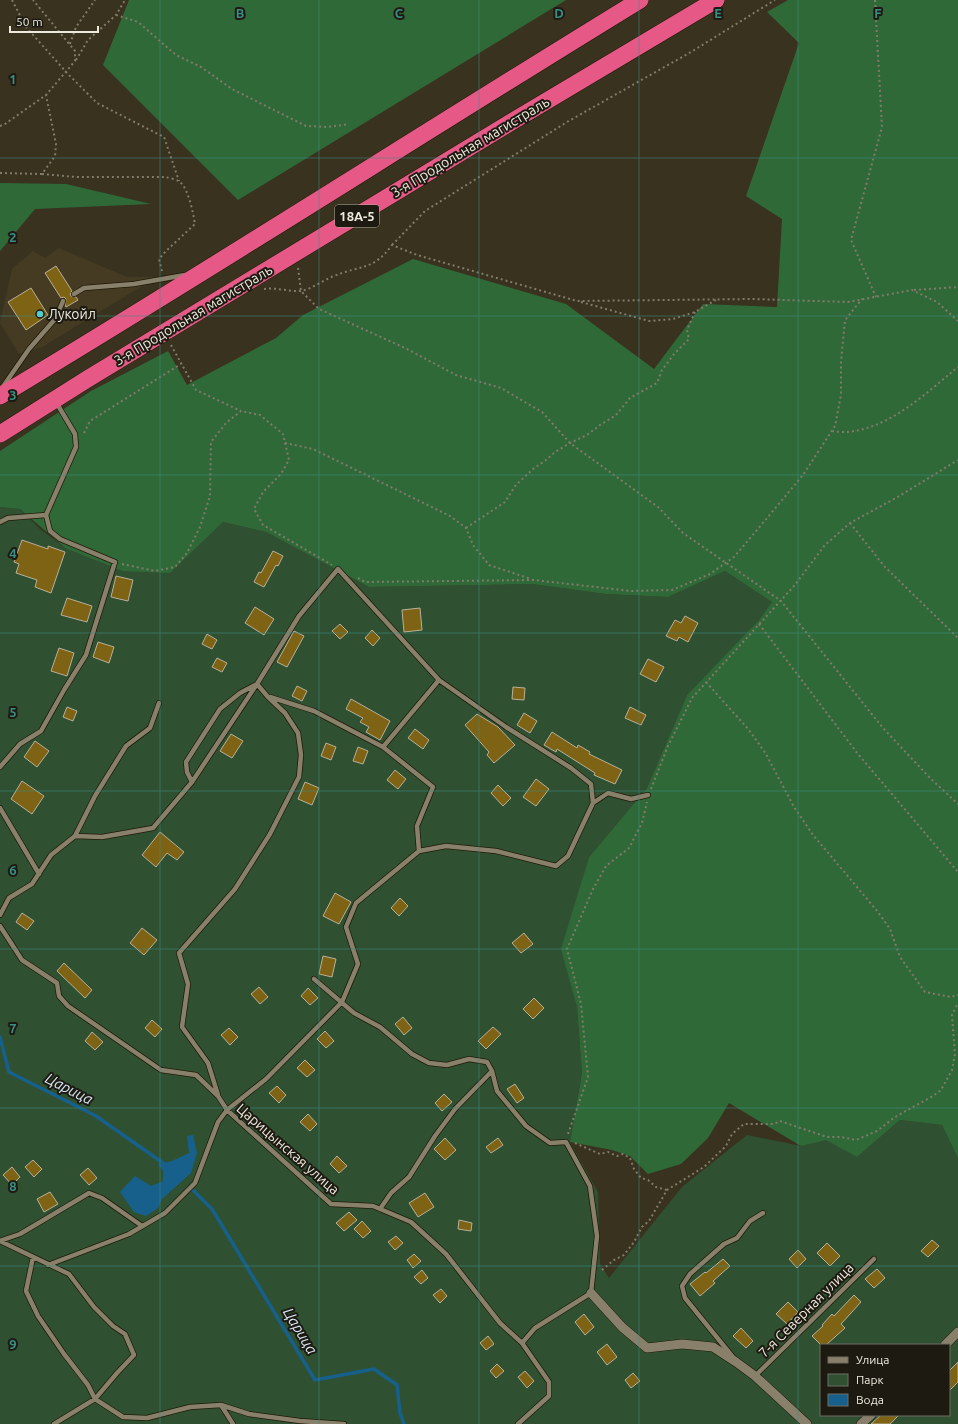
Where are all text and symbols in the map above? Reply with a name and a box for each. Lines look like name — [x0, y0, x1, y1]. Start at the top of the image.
text: B — [236, 6, 245, 20]
text: C — [395, 6, 404, 20]
text: D — [554, 6, 564, 20]
text: E — [714, 6, 722, 20]
text: F — [874, 6, 882, 20]
scale bar — [10, 8, 98, 34]
text: 50 m — [16, 15, 43, 28]
text: 1 — [9, 72, 17, 86]
street label: 3-я Продольная магистраль — [388, 93, 552, 201]
road number: 18А-5 — [335, 205, 379, 227]
text: 2 — [9, 230, 17, 244]
street label: 3-я Продольная магистраль — [111, 261, 275, 369]
place label: Лукойл — [48, 306, 96, 322]
marker: Лукойл — [35, 309, 45, 319]
text: 3 — [9, 388, 17, 402]
text: 4 — [9, 546, 17, 560]
text: 5 — [9, 705, 17, 719]
text: 6 — [9, 863, 17, 877]
text: 7 — [9, 1021, 17, 1035]
water label: Царица — [43, 1069, 96, 1108]
street label: Царицынская улица — [234, 1100, 342, 1198]
text: 8 — [9, 1179, 17, 1193]
street label: 7-я Северная улица — [755, 1259, 857, 1361]
water label: Царица — [280, 1304, 321, 1357]
text: 9 — [9, 1337, 17, 1351]
legend — [820, 1344, 950, 1416]
text: Улица — [856, 1353, 889, 1366]
text: Парк — [856, 1373, 884, 1386]
text: Вода — [856, 1393, 884, 1406]

